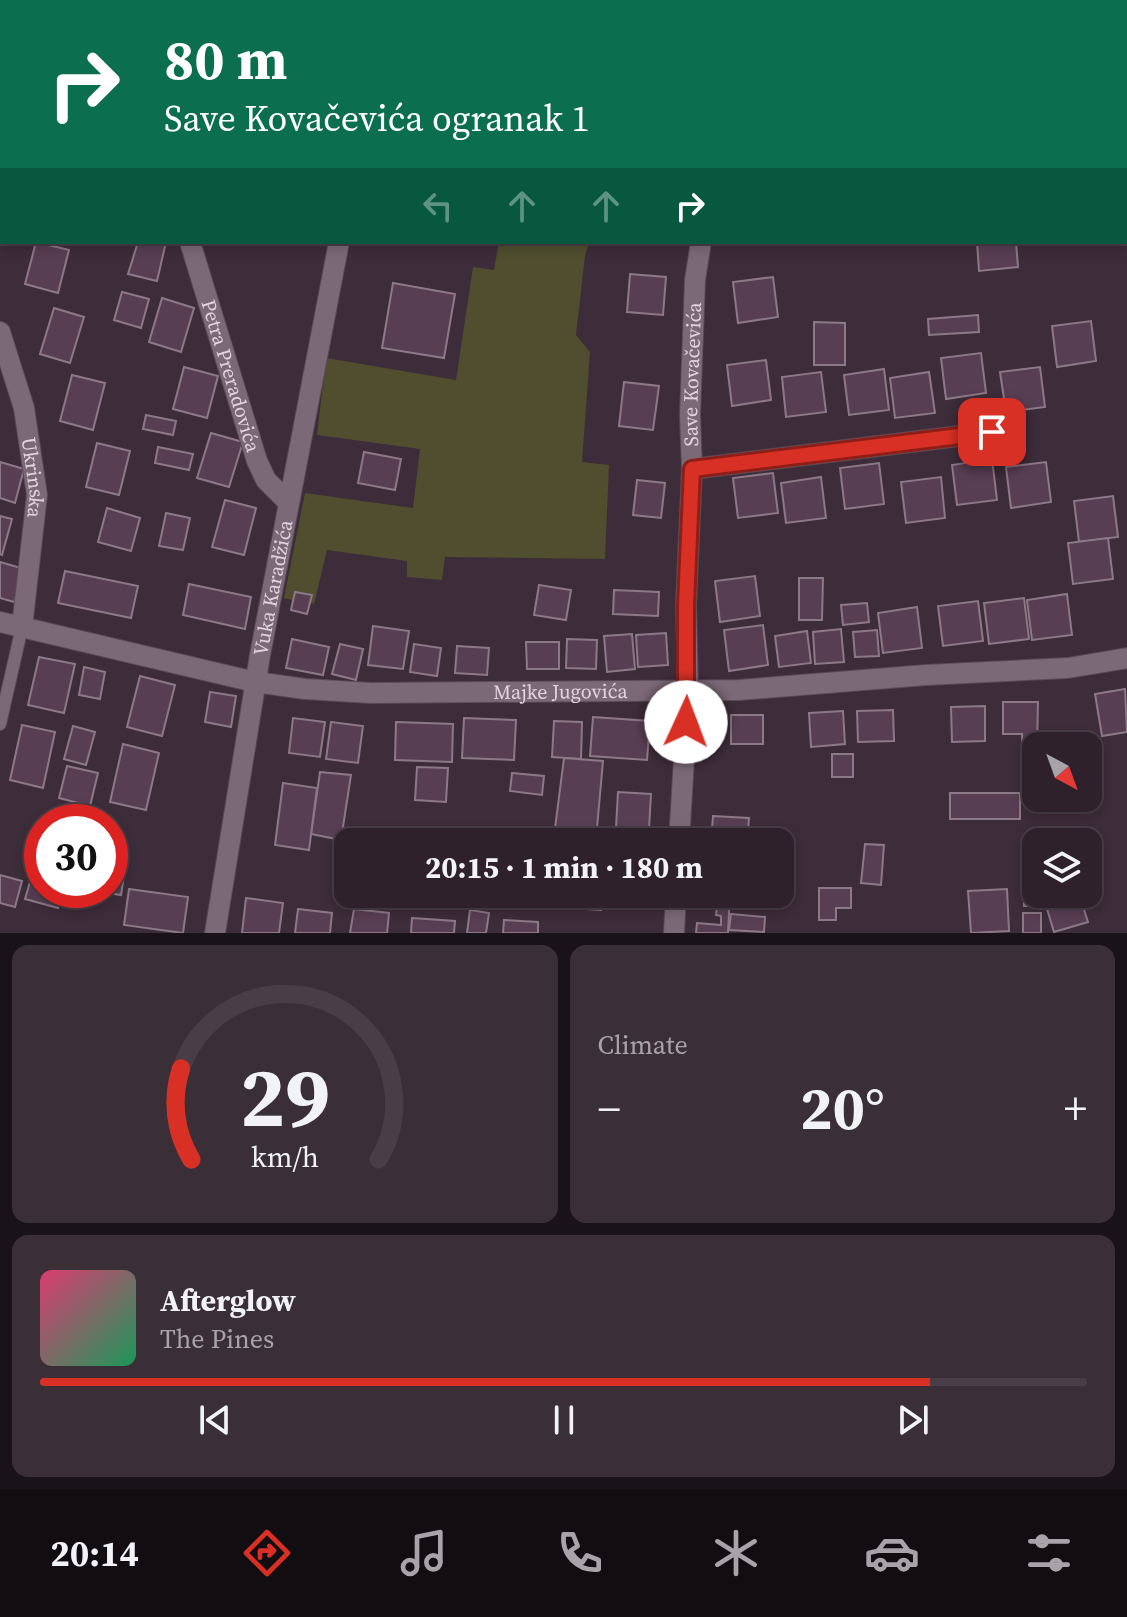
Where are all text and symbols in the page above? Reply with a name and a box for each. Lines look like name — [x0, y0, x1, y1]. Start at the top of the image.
text: 80 m — [164, 21, 287, 98]
icon: right — [32, 32, 136, 136]
text: Save Kovačevića ogranak 1 — [164, 94, 590, 143]
icon: left — [416, 184, 460, 228]
icon: ahead — [500, 184, 544, 228]
icon: ahead — [584, 184, 628, 228]
icon: right — [668, 184, 712, 228]
street label: Petra Preradovića — [194, 296, 268, 456]
street label: Save Kovačevića — [676, 301, 708, 447]
pin — [958, 398, 1026, 466]
icon: arrive — [970, 410, 1014, 454]
street label: Ukrinska — [15, 435, 51, 520]
street label: Vuka Karadžića — [246, 517, 300, 658]
street label: Majke Jugovića — [493, 677, 629, 706]
position arrow — [644, 680, 728, 764]
north arrow — [1022, 732, 1102, 812]
map controls — [1022, 732, 1102, 908]
speed limit sign: 30 — [24, 804, 128, 908]
button: layers — [1022, 828, 1102, 908]
text: 20:15 · 1 min · 180 m — [425, 847, 703, 888]
text: Climate — [598, 1027, 688, 1063]
text: 29 — [240, 1040, 330, 1154]
text: 20° — [800, 1067, 885, 1149]
text: − — [598, 1078, 621, 1139]
text: + — [1064, 1078, 1087, 1139]
text: km/h — [251, 1137, 319, 1177]
text: Afterglow — [160, 1280, 296, 1321]
text: The Pines — [160, 1321, 274, 1357]
icon: previous — [193, 1398, 237, 1442]
icon: pause — [542, 1398, 586, 1442]
icon: next — [891, 1398, 935, 1442]
icon: directions — [239, 1525, 295, 1581]
icon: music — [396, 1525, 452, 1581]
icon: phone — [552, 1525, 608, 1581]
icon: climate — [708, 1525, 764, 1581]
icon: car — [864, 1525, 920, 1581]
icon: filters — [1021, 1525, 1077, 1581]
text: 20:14 — [50, 1529, 139, 1578]

